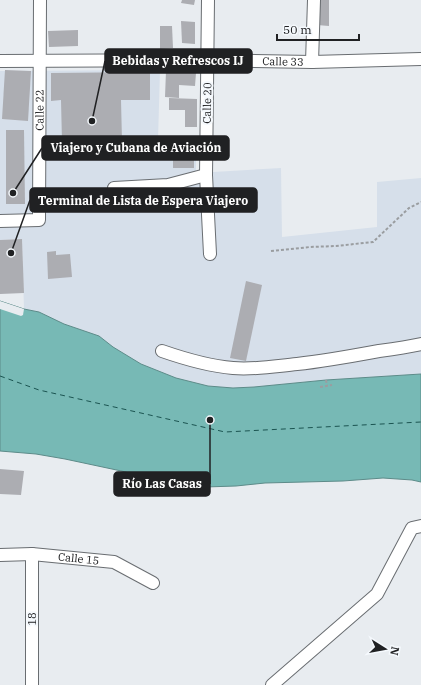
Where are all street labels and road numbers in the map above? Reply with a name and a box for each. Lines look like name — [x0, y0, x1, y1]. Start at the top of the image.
street label: Calle 33 — [262, 54, 304, 69]
street label: Calle 20 — [200, 82, 214, 124]
street label: Calle 22 — [32, 89, 47, 131]
street label: Calle 15 — [58, 550, 100, 568]
street label: 18 — [25, 612, 39, 626]

